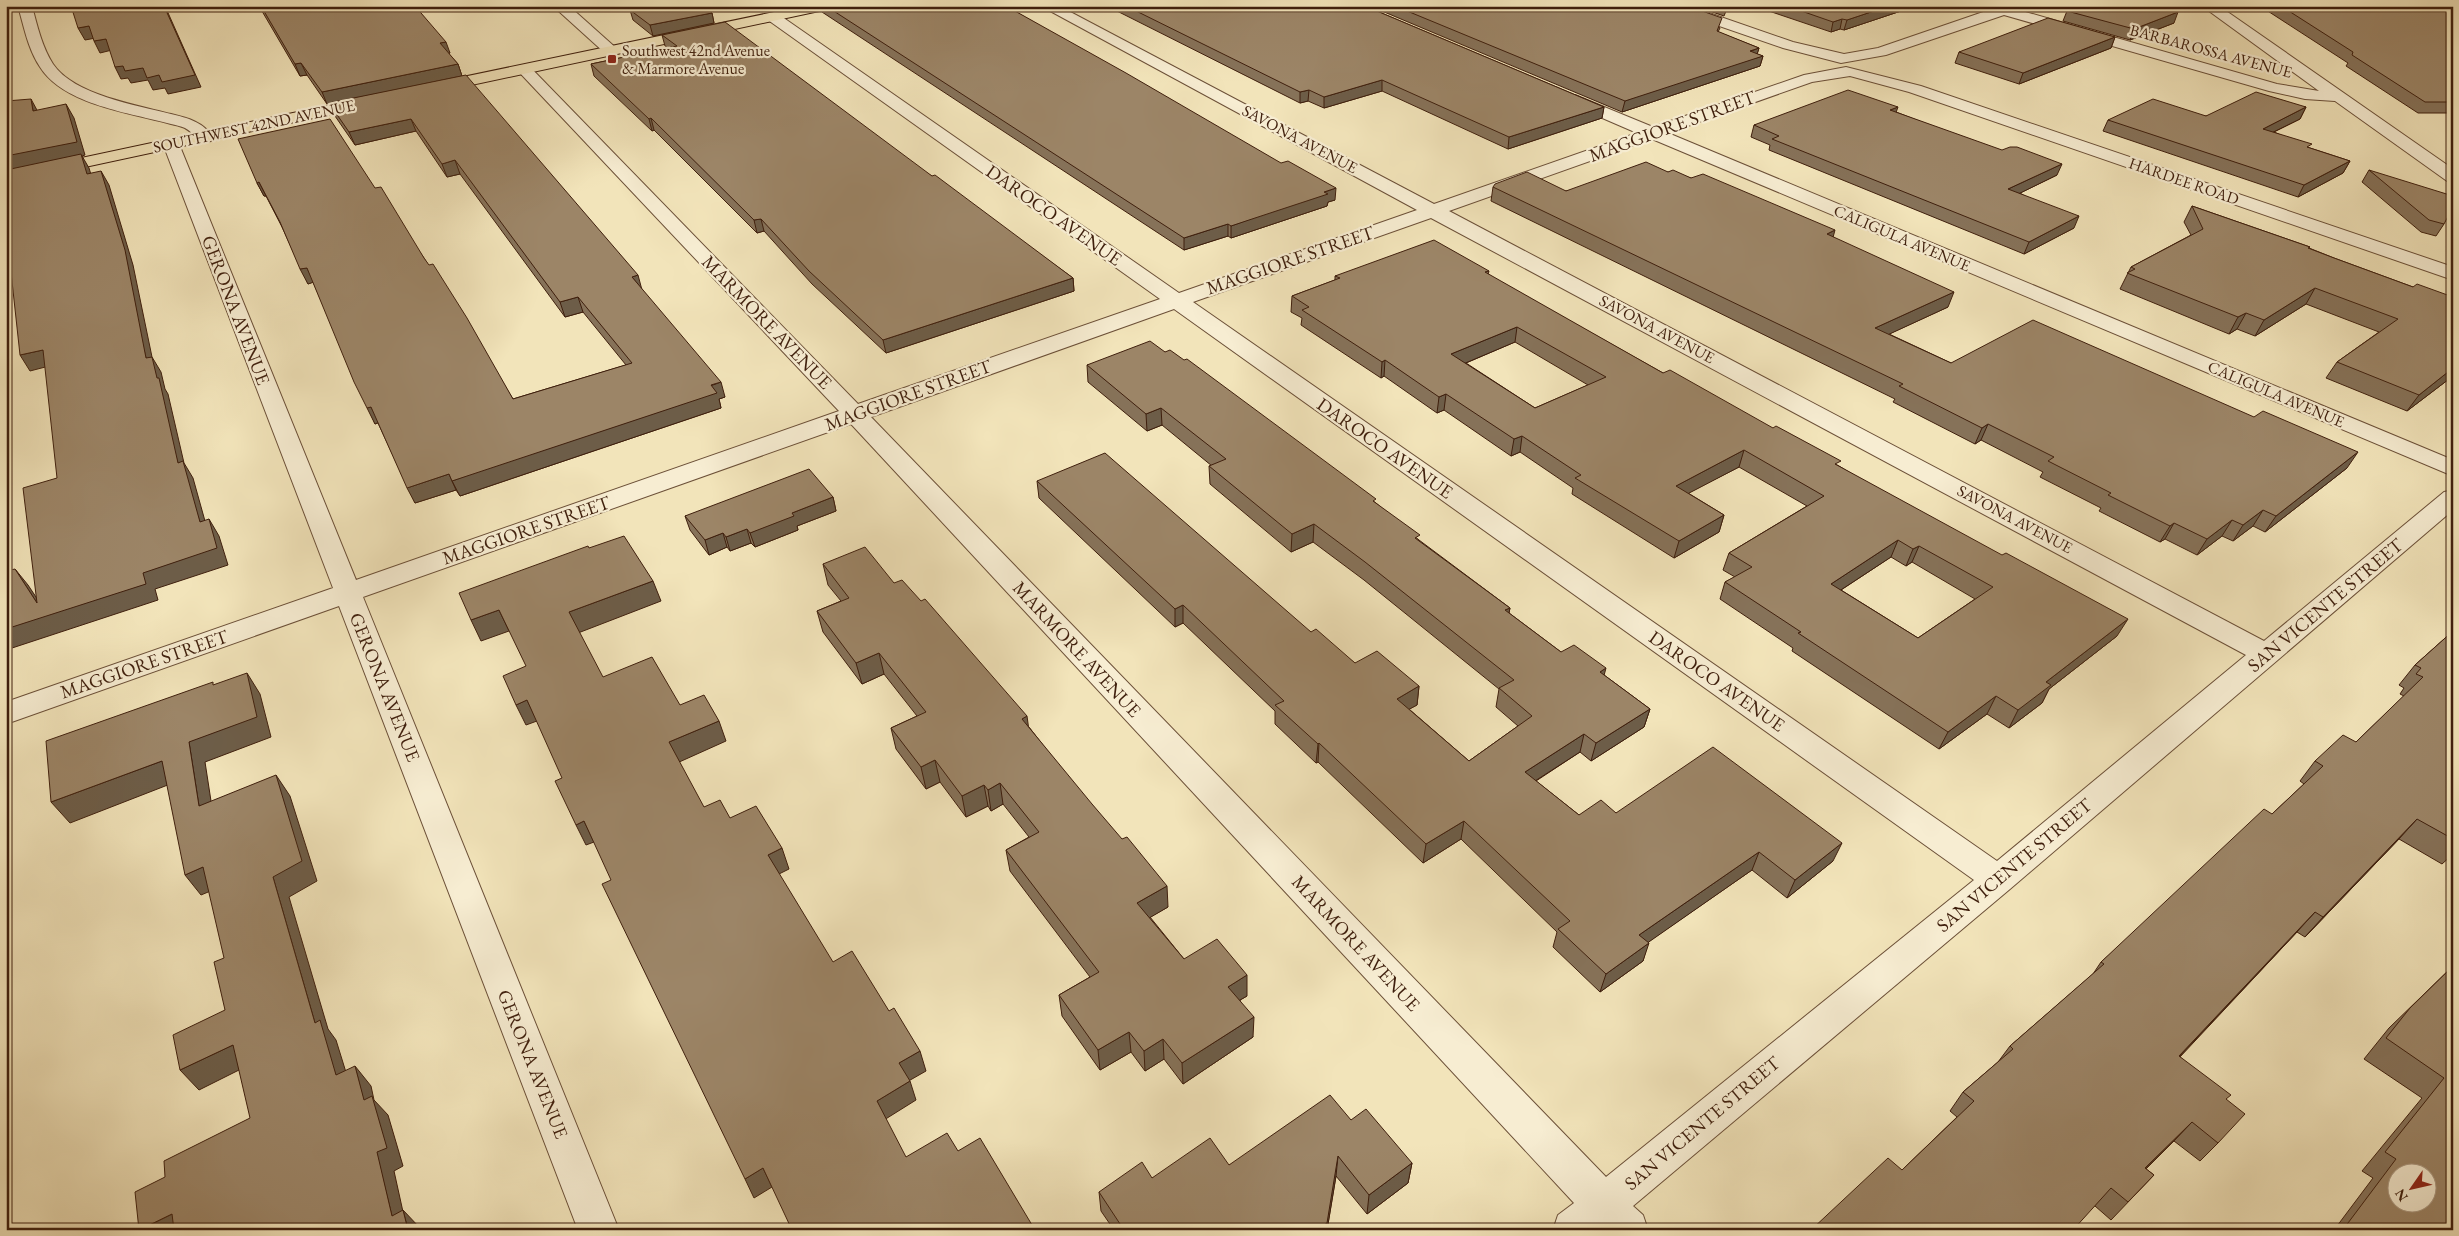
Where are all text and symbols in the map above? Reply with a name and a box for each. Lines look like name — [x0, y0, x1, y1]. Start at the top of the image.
street label: BARBAROSSA AVENUE — [2128, 19, 2294, 83]
place label: Southwest 42nd Avenue & Marmore Avenue — [622, 40, 770, 79]
marker: Southwest 42nd Avenue & Marmore Avenue — [606, 53, 618, 65]
street label: MAGGIORE STREET — [1585, 84, 1759, 168]
street label: SOUTHWEST 42ND AVENUE — [151, 94, 357, 158]
street label: SAVONA AVENUE — [1239, 100, 1361, 178]
street label: HARDEE ROAD — [2126, 152, 2242, 210]
street label: DAROCO AVENUE — [981, 159, 1127, 271]
street label: CALIGULA AVENUE — [1831, 200, 1973, 276]
street label: MAGGIORE STREET — [1203, 219, 1377, 300]
street label: GERONA AVENUE — [196, 232, 276, 389]
street label: MARMORE AVENUE — [696, 250, 838, 395]
street label: SAVONA AVENUE — [1596, 290, 1718, 368]
street label: MAGGIORE STREET — [821, 353, 995, 437]
street label: CALIGULA AVENUE — [2205, 356, 2347, 432]
street label: DAROCO AVENUE — [1312, 392, 1458, 504]
street label: SAVONA AVENUE — [1954, 480, 2076, 558]
street label: MAGGIORE STREET — [439, 489, 613, 570]
street label: SAN VICENTE STREET — [2242, 532, 2408, 678]
street label: MARMORE AVENUE — [1007, 576, 1147, 723]
street label: GERONA AVENUE — [344, 609, 426, 765]
street label: MAGGIORE STREET — [57, 623, 231, 704]
street label: DAROCO AVENUE — [1644, 625, 1790, 737]
street label: SAN VICENTE STREET — [1931, 792, 2097, 938]
street label: MARMORE AVENUE — [1286, 870, 1426, 1017]
street label: GERONA AVENUE — [492, 986, 574, 1142]
street label: SAN VICENTE STREET — [1619, 1050, 1785, 1196]
north arrow — [2386, 1164, 2436, 1214]
text: N — [2390, 1185, 2412, 1205]

